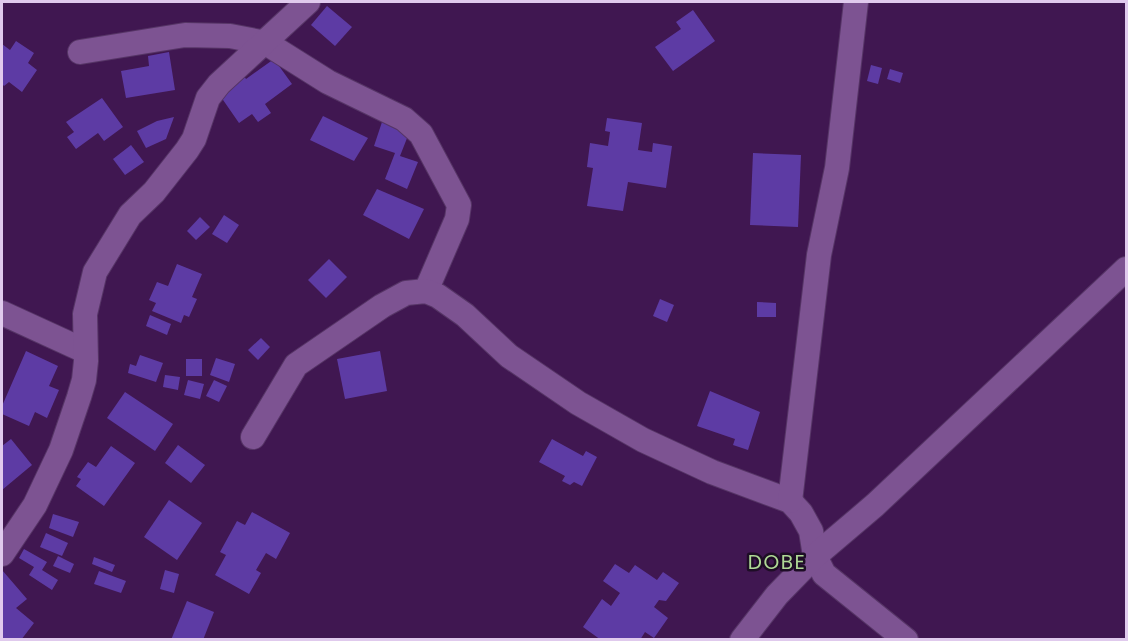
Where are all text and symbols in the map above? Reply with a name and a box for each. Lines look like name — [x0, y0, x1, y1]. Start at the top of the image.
district label: DOBE — [748, 548, 806, 576]

